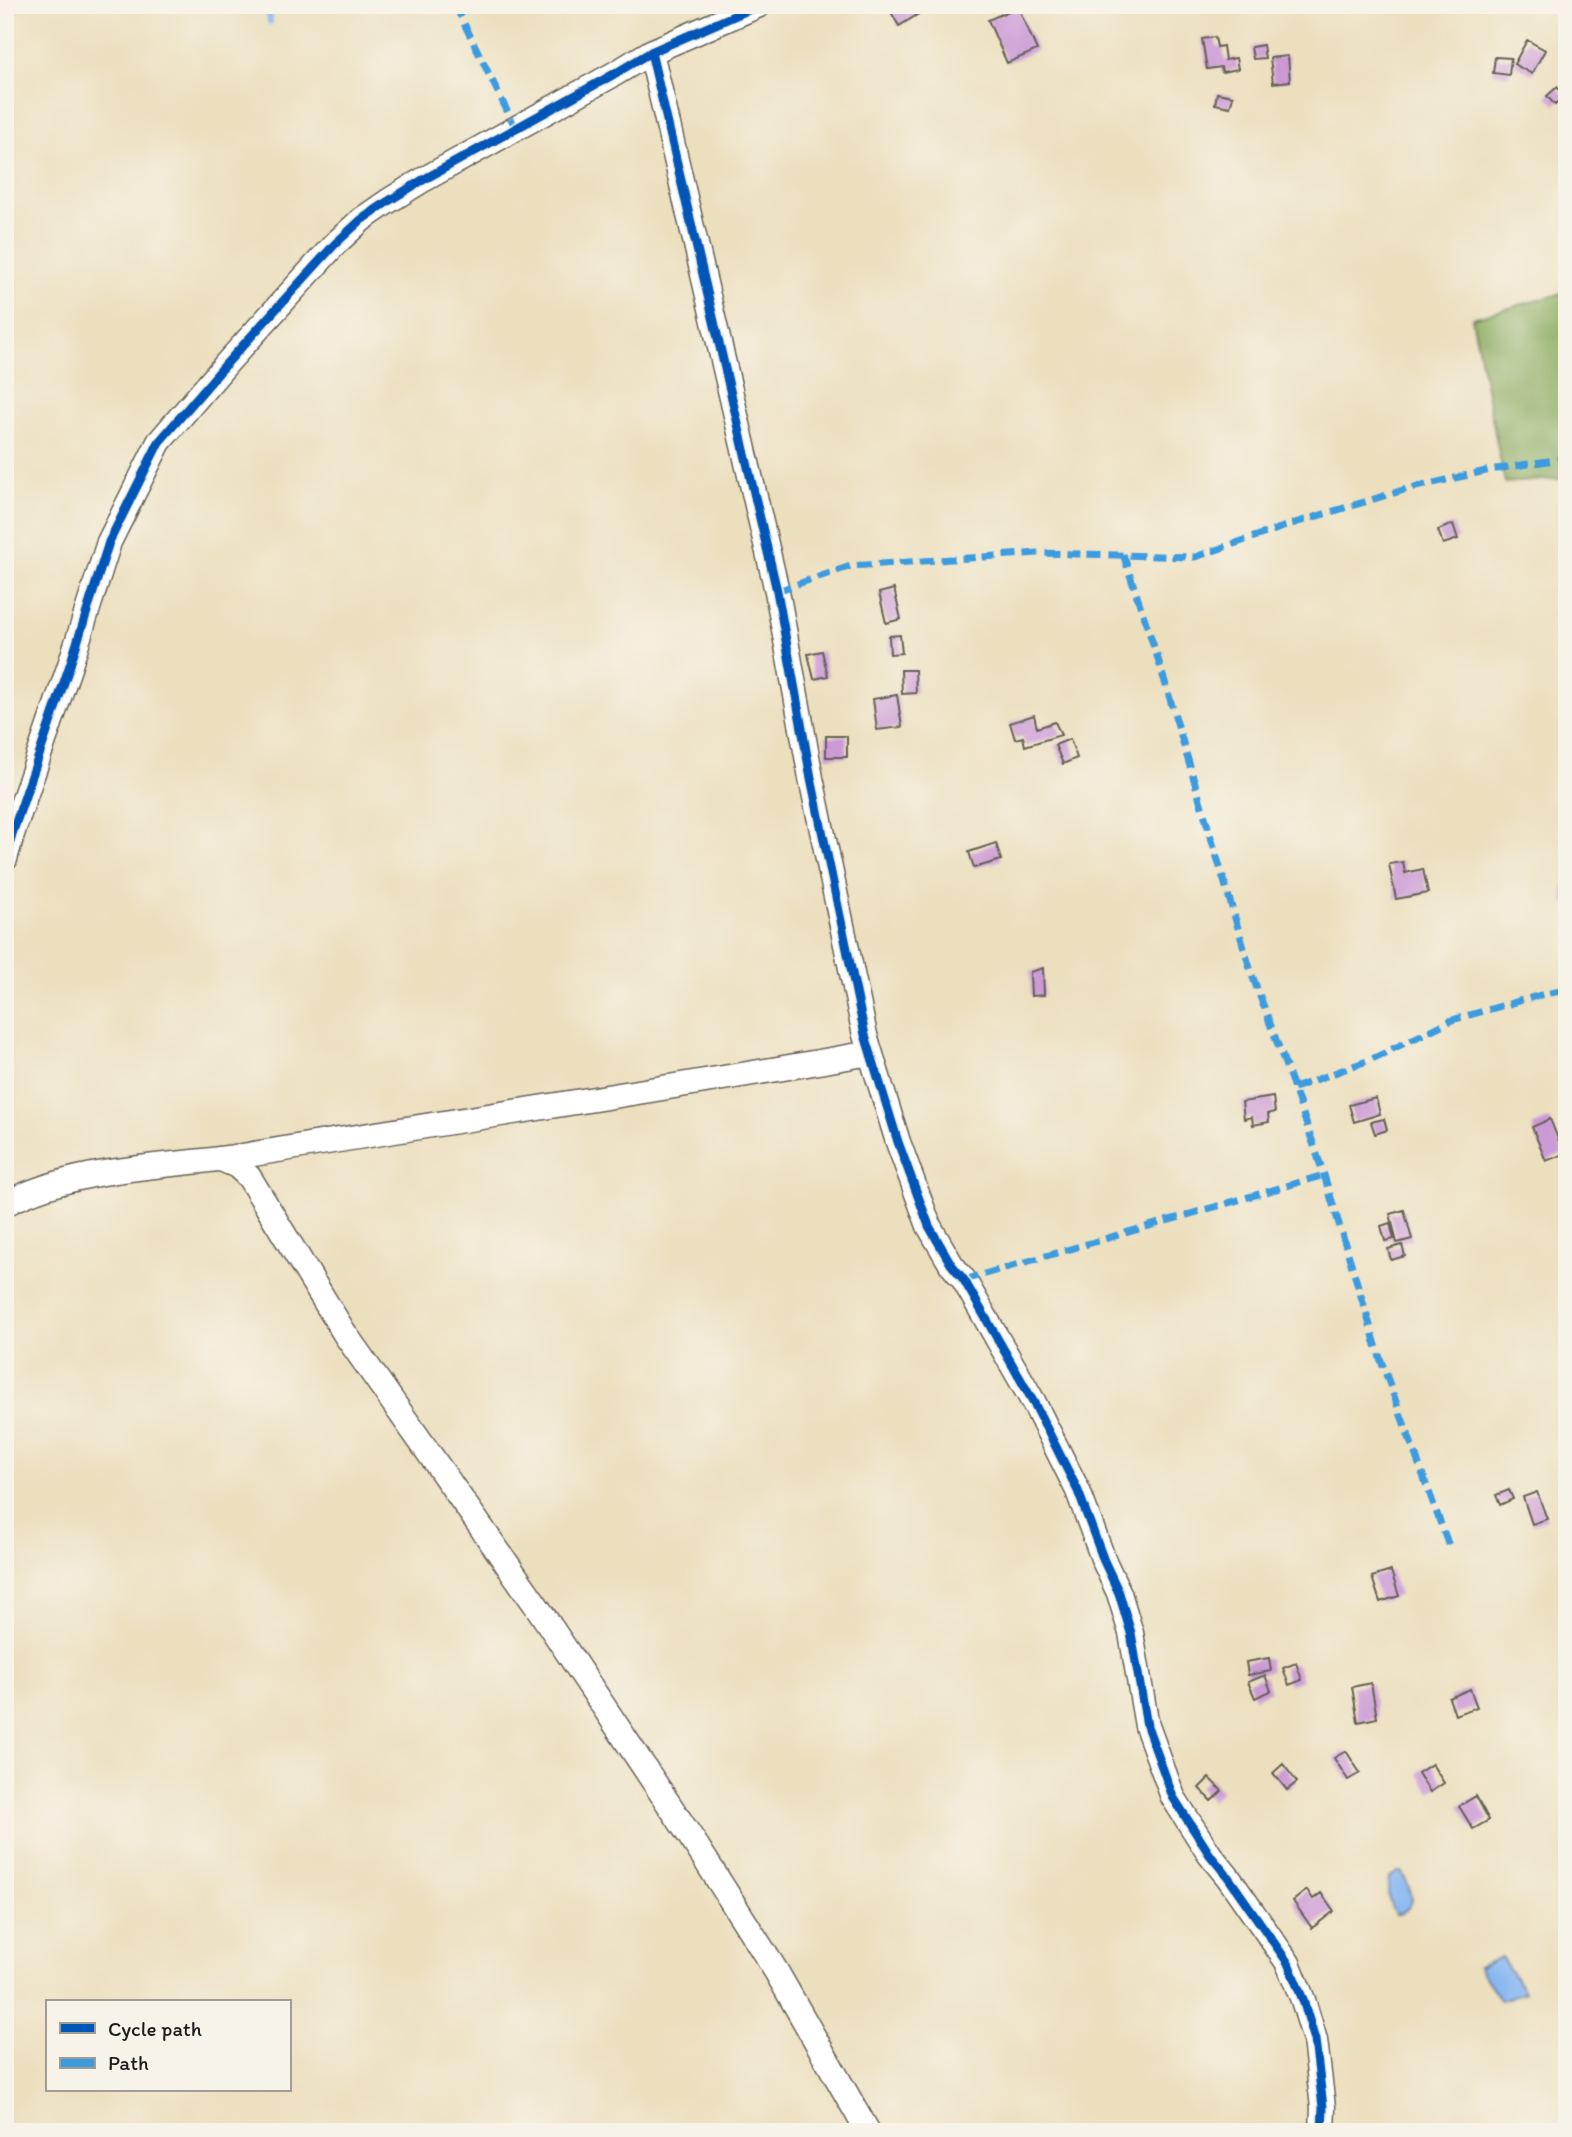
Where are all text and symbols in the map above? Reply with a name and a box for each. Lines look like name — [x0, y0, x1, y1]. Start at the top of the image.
legend — [46, 2000, 290, 2092]
text: Cycle path — [108, 2016, 202, 2041]
text: Path — [108, 2050, 149, 2075]

